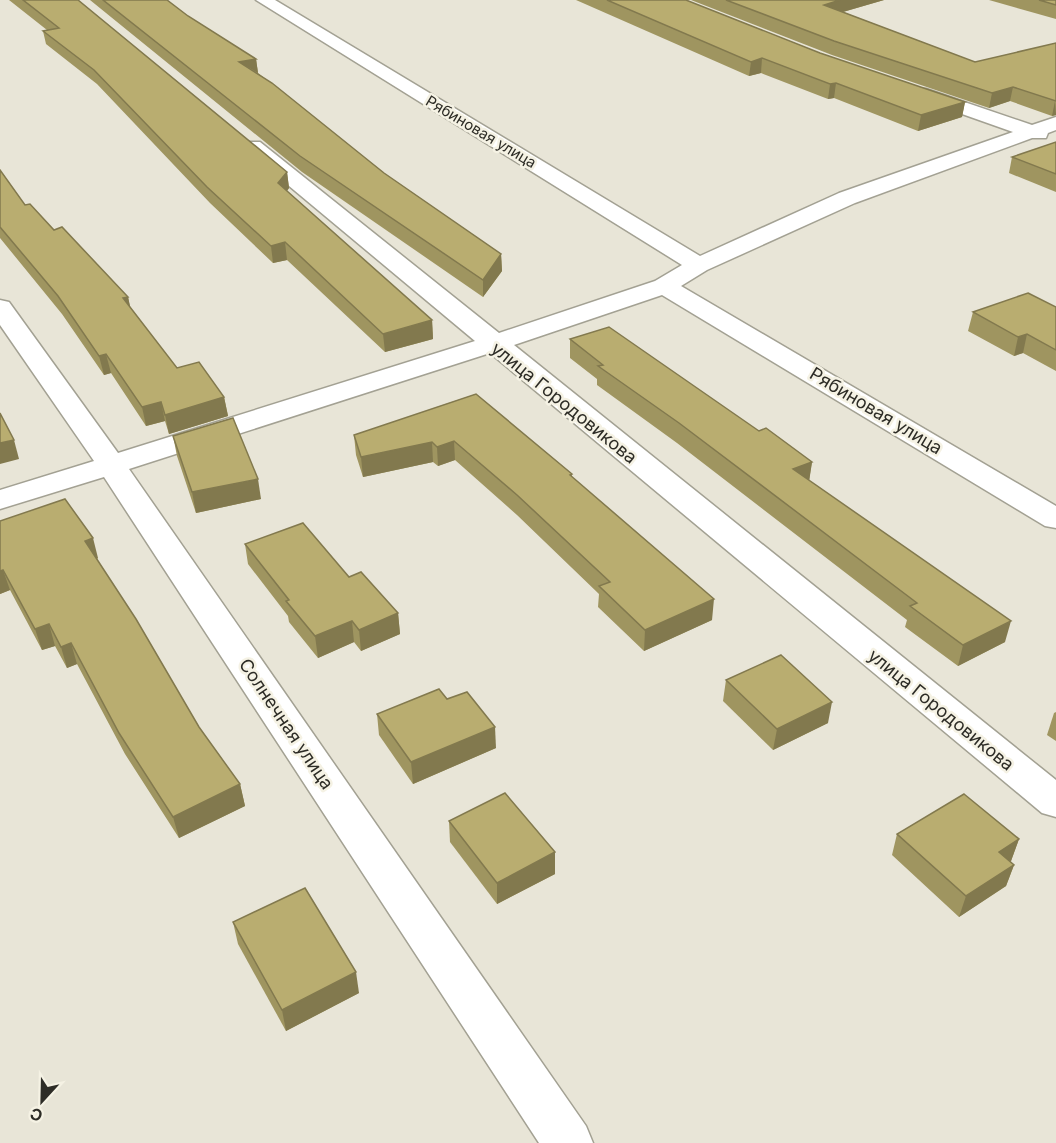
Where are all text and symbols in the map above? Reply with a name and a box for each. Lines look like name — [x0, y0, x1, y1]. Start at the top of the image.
street label: Рябиновая улица — [423, 91, 540, 172]
street label: улица Городовикова — [487, 337, 641, 468]
street label: Рябиновая улица — [806, 363, 946, 458]
street label: улица Городовикова — [864, 644, 1018, 775]
street label: Солнечная улица — [235, 654, 338, 793]
north arrow — [12, 1071, 72, 1131]
text: С — [27, 1103, 46, 1126]

